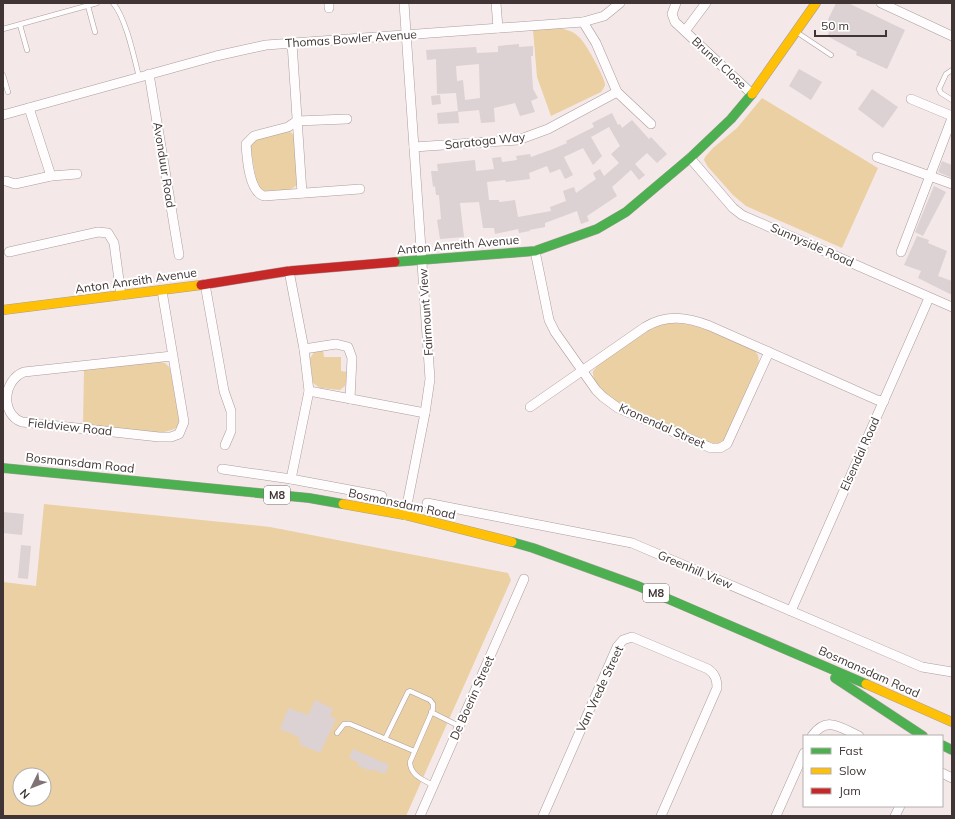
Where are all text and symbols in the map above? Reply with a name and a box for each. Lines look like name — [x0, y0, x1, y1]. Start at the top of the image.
scale bar — [815, 12, 886, 38]
text: 50 m — [821, 18, 849, 33]
street label: Thomas Bowler Avenue — [285, 26, 417, 51]
street label: Brunel Close — [689, 33, 750, 92]
street label: Avonduur Road — [150, 121, 179, 209]
street label: Saratoga Way — [444, 129, 527, 152]
street label: Sunnyside Road — [768, 219, 856, 270]
street label: Anton Anreith Avenue — [396, 232, 520, 257]
street label: Anton Anreith Avenue — [74, 265, 198, 296]
street label: Fairmount View — [415, 267, 436, 356]
street label: Kronendal Street — [617, 400, 708, 451]
street label: Fieldview Road — [27, 415, 113, 438]
street label: Elsendal Road — [837, 415, 883, 493]
street label: Bosmansdam Road — [25, 449, 135, 476]
street label: Bosmansdam Road — [347, 485, 457, 522]
road number: M8 — [264, 486, 290, 504]
street label: Greenhill View — [655, 547, 735, 592]
road number: M8 — [643, 584, 669, 602]
street label: Bosmansdam Road — [816, 642, 922, 701]
street label: Van Vrede Street — [573, 643, 626, 734]
street label: De Boerin Street — [446, 653, 497, 742]
legend — [803, 735, 943, 807]
text: Fast — [839, 743, 863, 758]
text: Slow — [839, 763, 867, 778]
north arrow — [12, 767, 52, 807]
text: Jam — [839, 783, 861, 798]
text: N — [17, 786, 33, 802]

